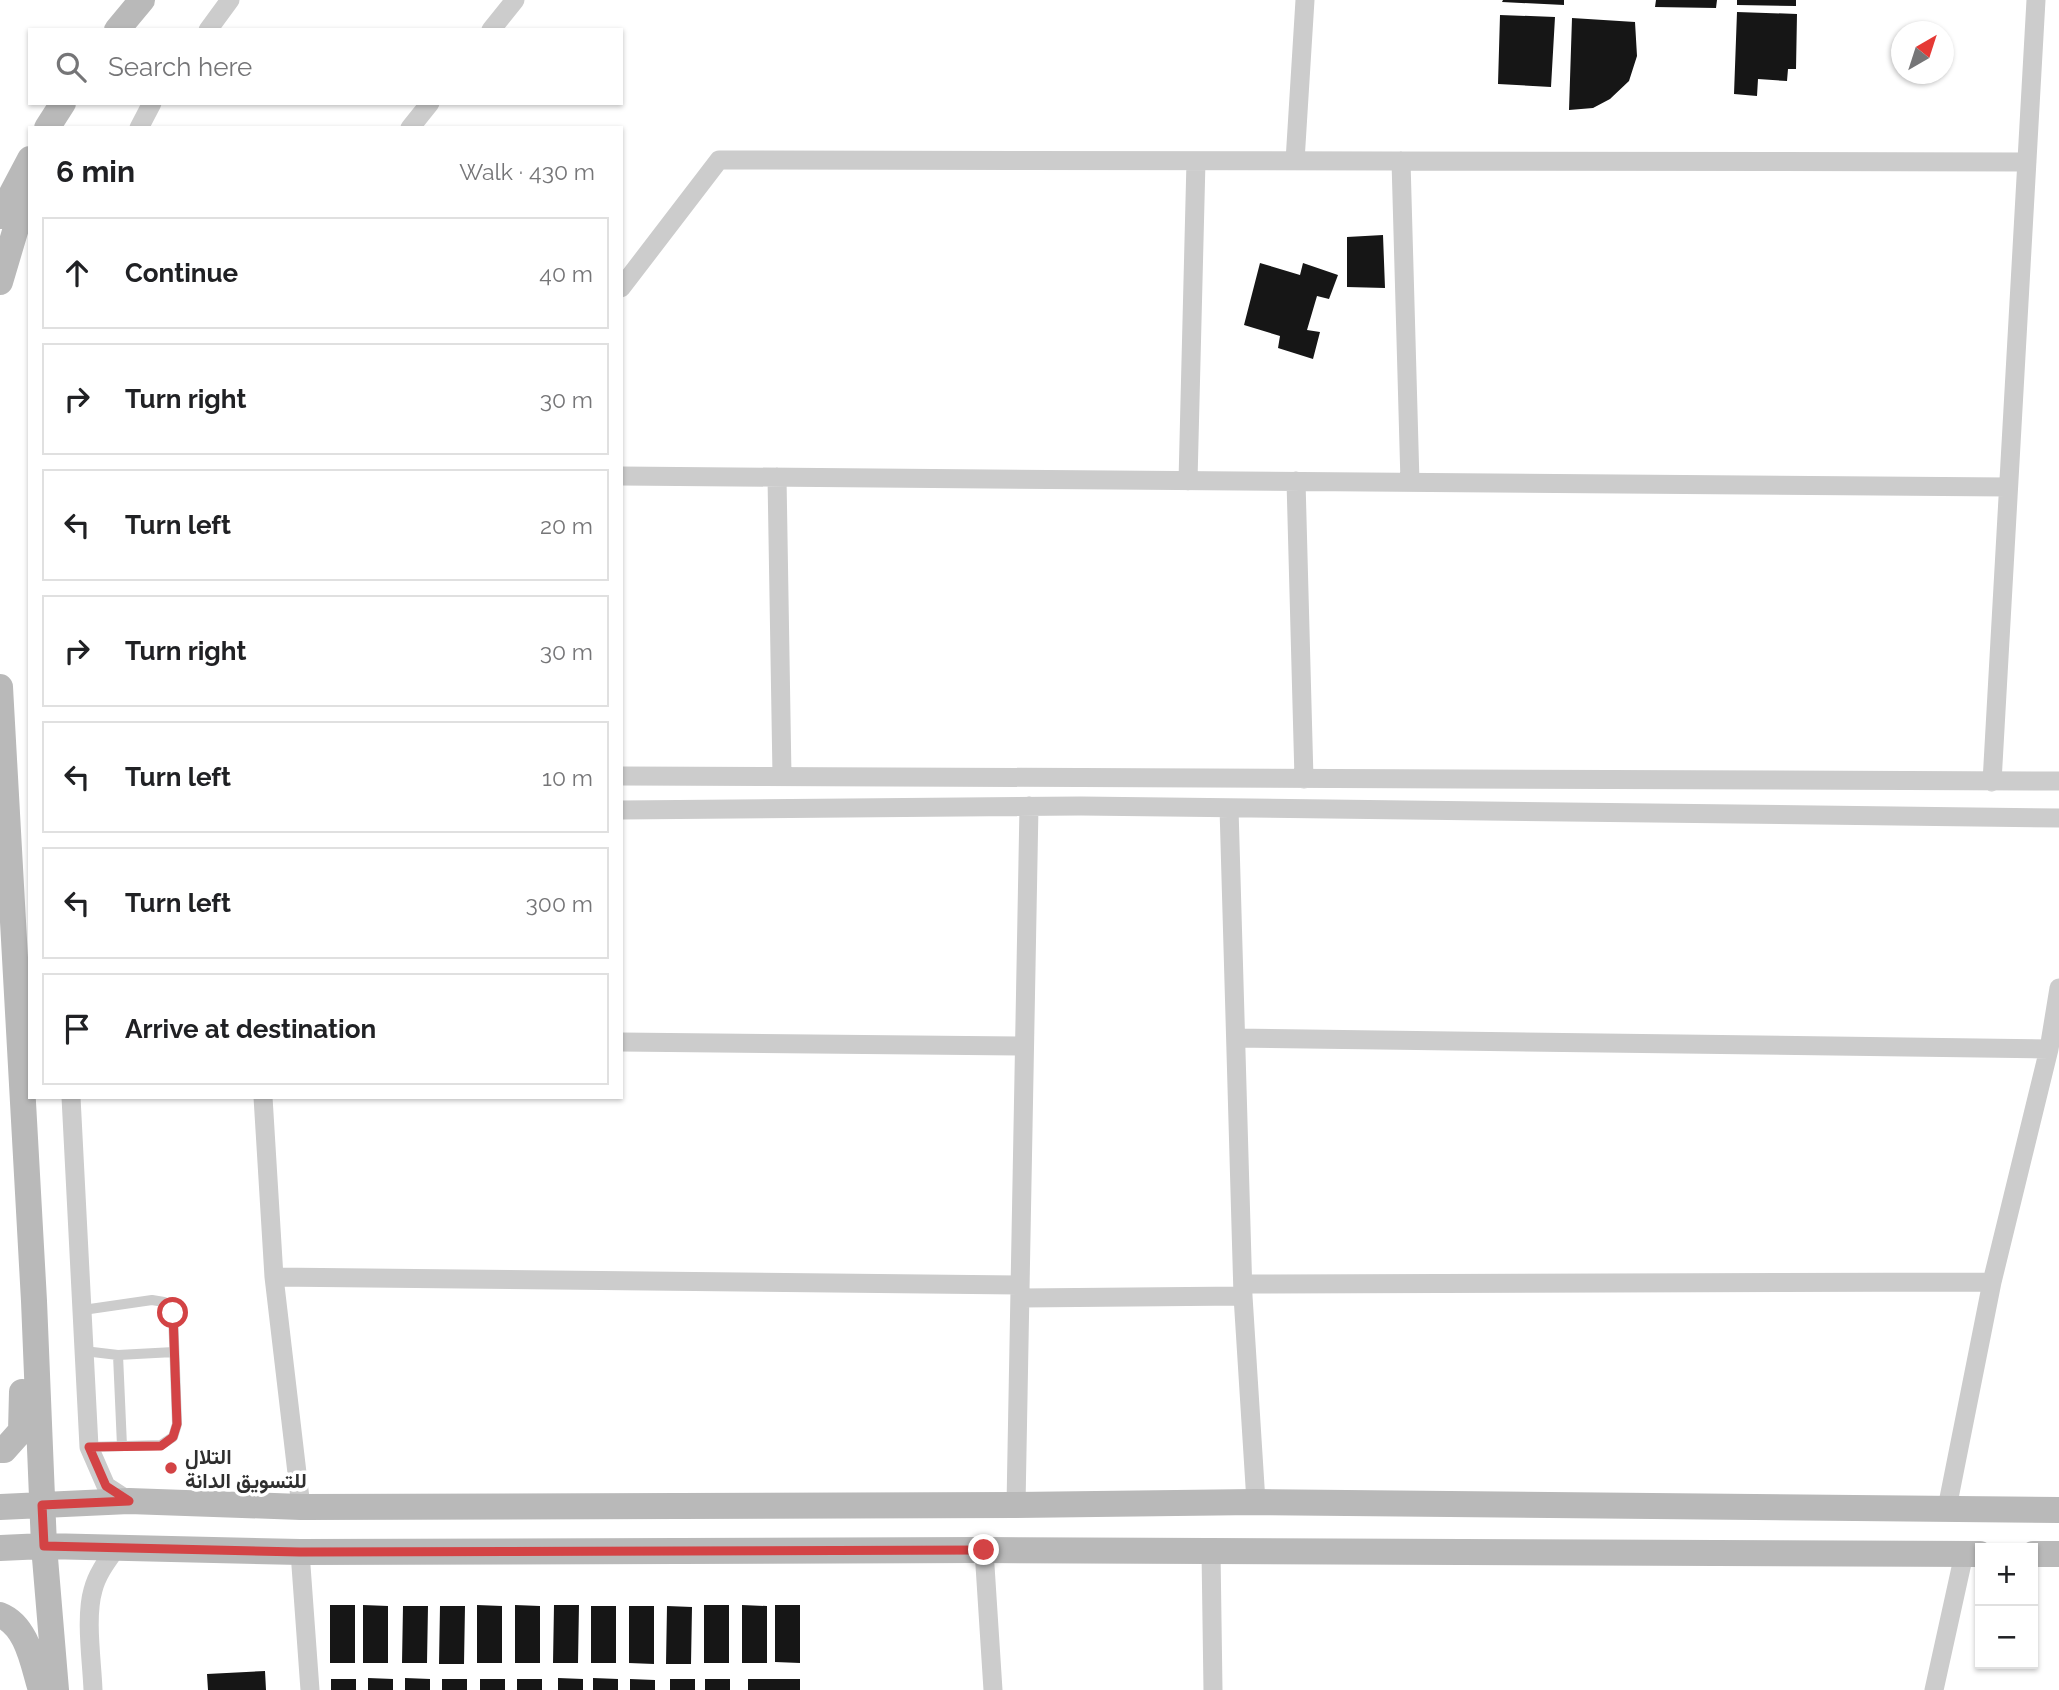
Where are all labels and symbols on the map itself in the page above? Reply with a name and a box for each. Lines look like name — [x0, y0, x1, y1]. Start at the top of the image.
north arrow — [1891, 21, 1954, 84]
route start — [157, 1297, 188, 1328]
place label: التلال للتسويق الدانة — [185, 1444, 307, 1494]
marker: التلال للتسويق الدانة — [163, 1460, 179, 1476]
route end — [968, 1534, 999, 1565]

